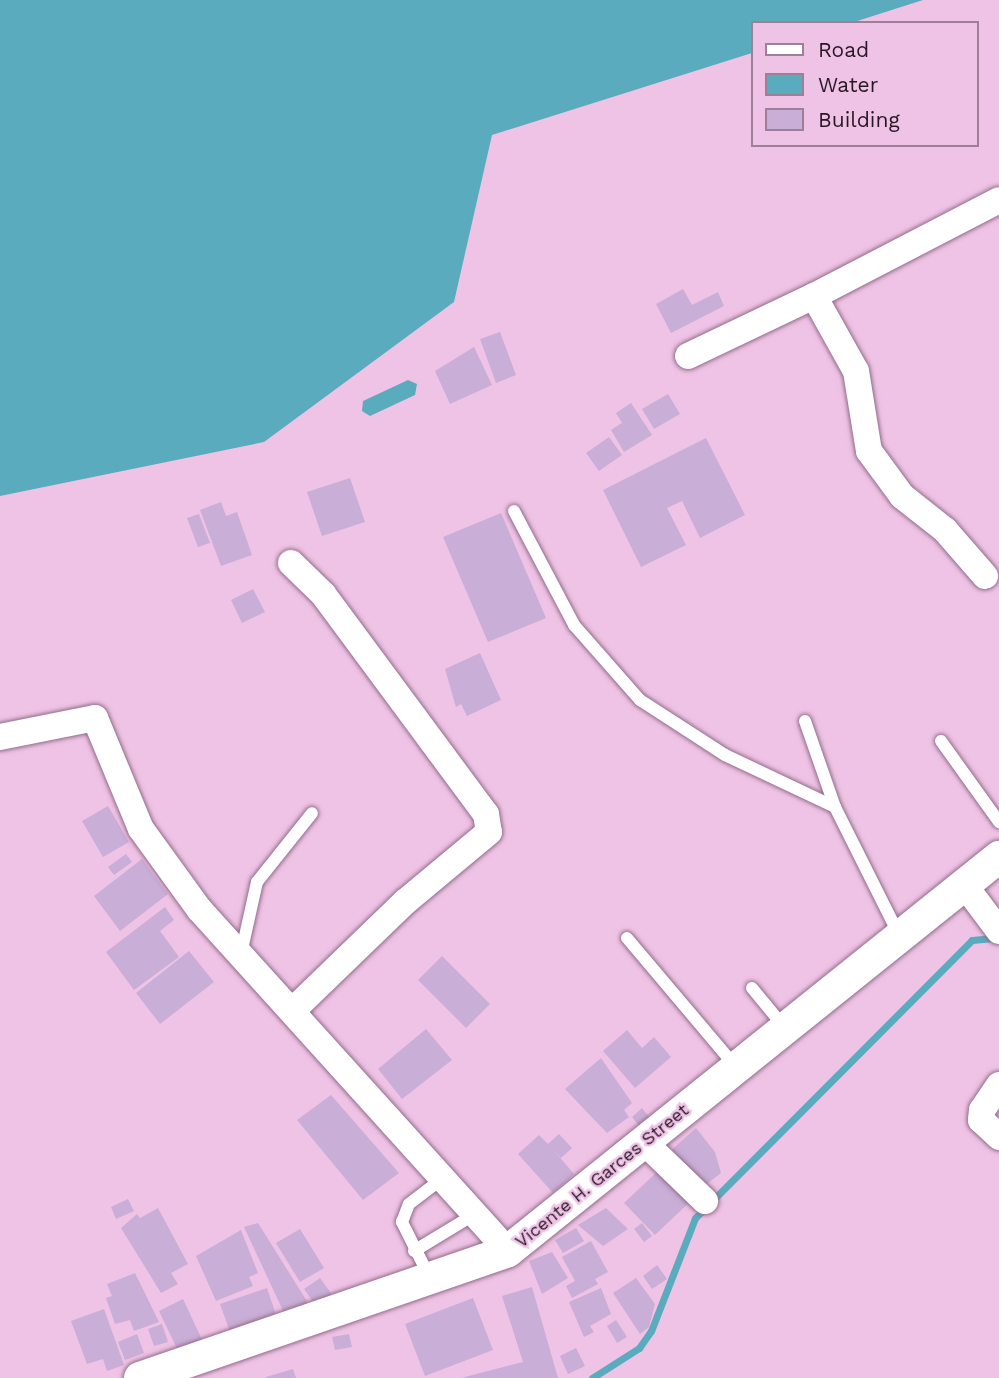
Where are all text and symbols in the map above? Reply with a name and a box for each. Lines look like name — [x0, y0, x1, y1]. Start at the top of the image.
legend — [750, 21, 978, 147]
text: Road — [818, 37, 869, 62]
text: Water — [818, 72, 878, 97]
text: Building — [818, 107, 900, 132]
street label: Vicente H. Garces Street — [511, 1099, 693, 1253]

